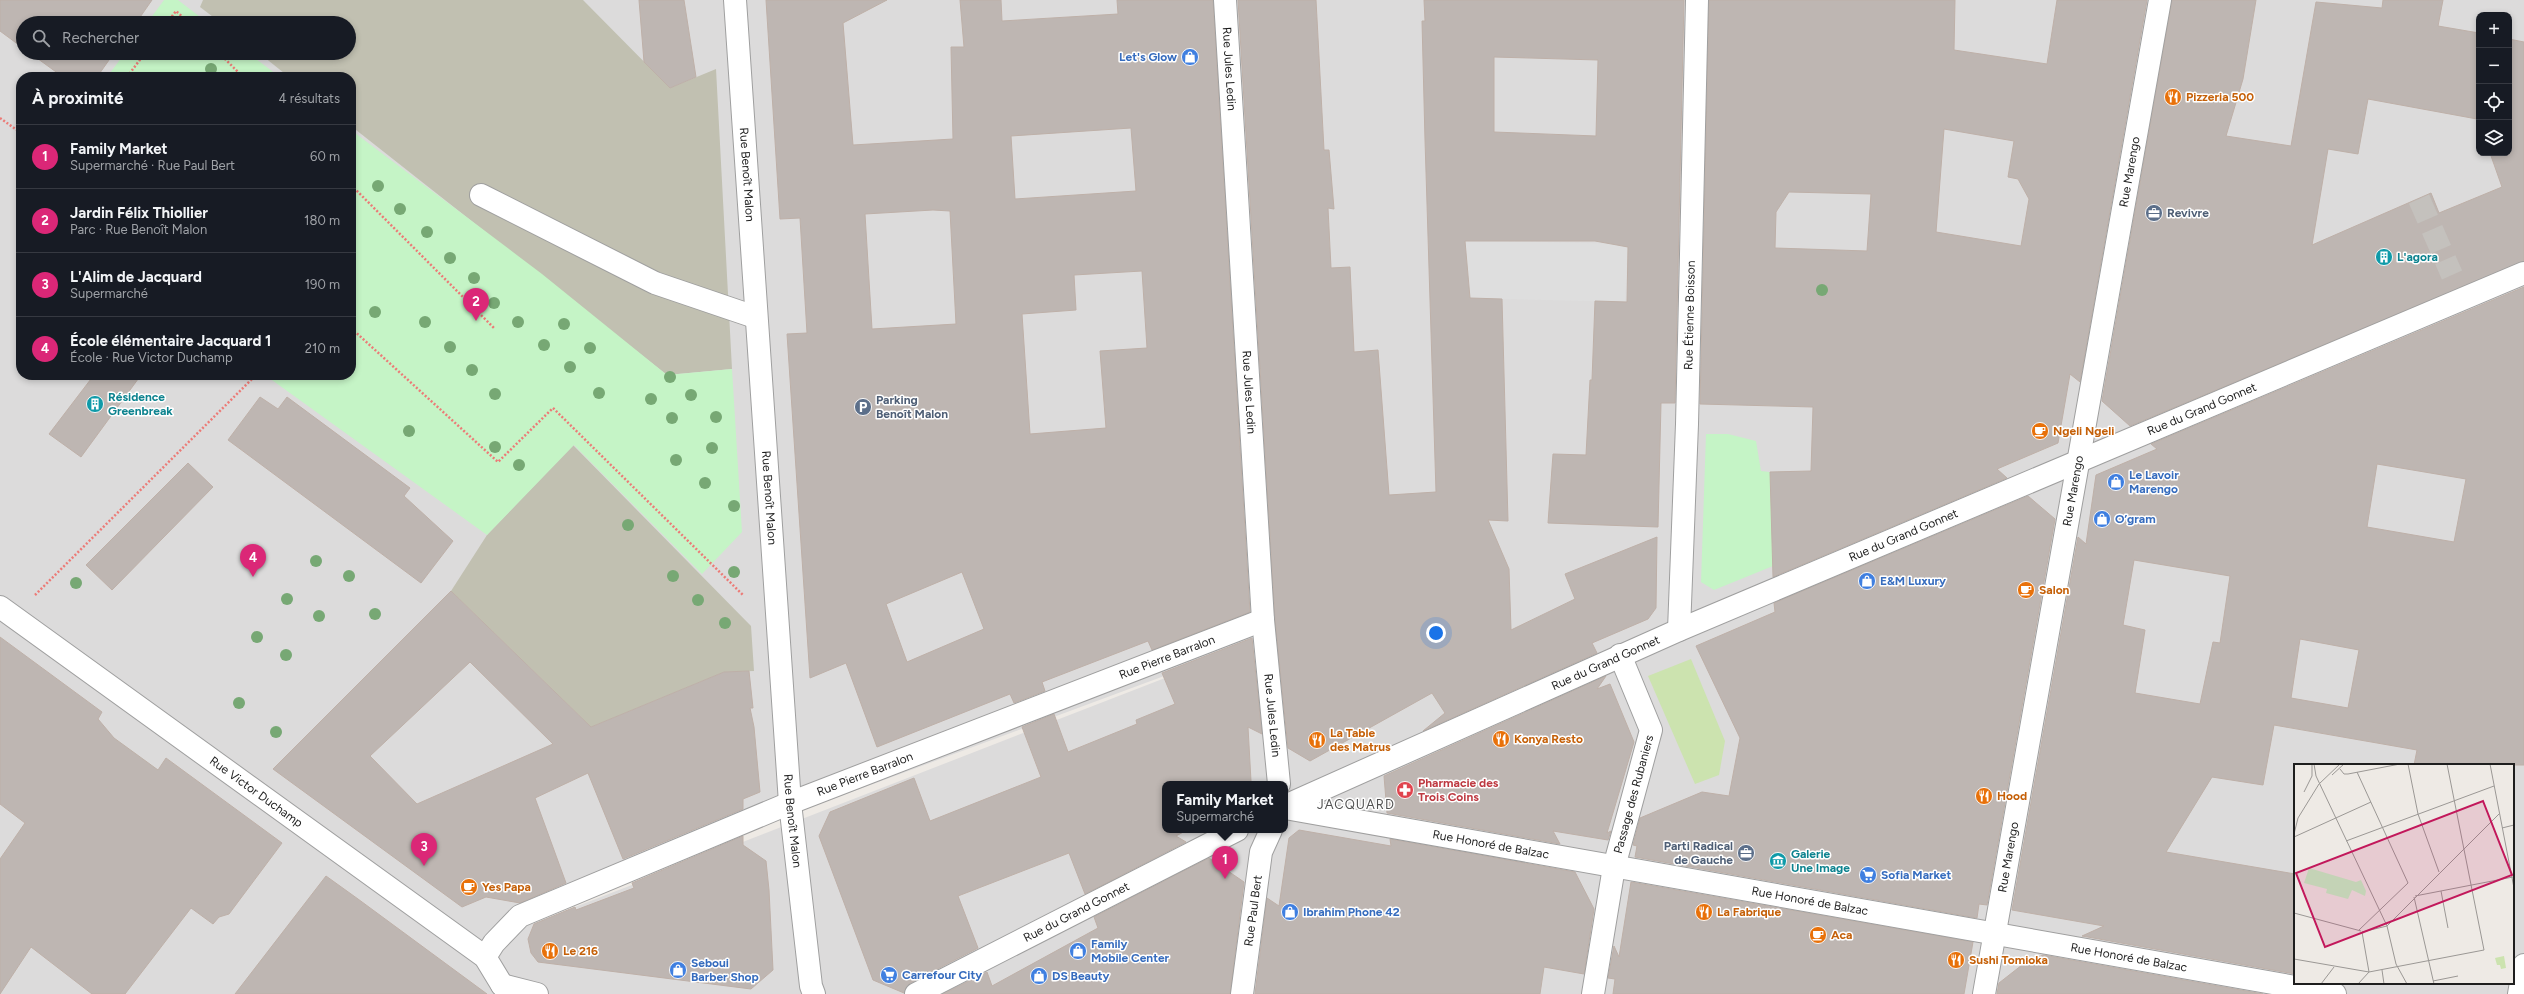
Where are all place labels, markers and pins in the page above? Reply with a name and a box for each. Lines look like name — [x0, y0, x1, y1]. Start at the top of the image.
shop icon: Let's Glow — [1180, 47, 1200, 67]
place label: Let's Glow — [1119, 50, 1177, 64]
restaurant icon: Pizzeria 500 — [2163, 87, 2183, 107]
place label: Pizzeria 500 — [2186, 90, 2254, 104]
office icon: Revivre — [2144, 203, 2164, 223]
place label: Revivre — [2167, 206, 2209, 220]
building icon: L'agora — [2374, 247, 2394, 267]
place label: L'agora — [2397, 250, 2438, 264]
pin: 2 — [463, 288, 489, 321]
place label: Résidence Greenbreak — [108, 390, 173, 418]
place label: Parking Benoît Malon — [876, 393, 948, 421]
building icon: Résidence Greenbreak — [85, 394, 105, 414]
parking icon: Parking Benoît Malon — [853, 397, 873, 417]
cafe icon: Ngeli Ngeli — [2030, 421, 2050, 441]
place label: Ngeli Ngeli — [2053, 424, 2114, 438]
place label: Le Lavoir Marengo — [2129, 468, 2179, 496]
shop icon: Le Lavoir Marengo — [2106, 472, 2126, 492]
shop icon: O’gram — [2092, 509, 2112, 529]
place label: O’gram — [2115, 512, 2156, 526]
pin: 4 — [240, 544, 266, 577]
shop icon: E&M Luxury — [1857, 571, 1877, 591]
place label: E&M Luxury — [1880, 574, 1946, 588]
cafe icon: Salon — [2016, 580, 2036, 600]
place label: Salon — [2039, 583, 2070, 597]
place label: La Table des Matrus — [1330, 726, 1391, 754]
restaurant icon: Konya Resto — [1491, 729, 1511, 749]
restaurant icon: La Table des Matrus — [1307, 730, 1327, 750]
place label: Konya Resto — [1514, 732, 1583, 746]
place label: Pharmacie des Trois Coins — [1418, 776, 1499, 804]
pharmacy icon: Pharmacie des Trois Coins — [1395, 780, 1415, 800]
restaurant icon: Hood — [1974, 786, 1994, 806]
place label: Hood — [1997, 789, 2027, 803]
pin: 3 — [411, 833, 437, 866]
place label: Parti Radical de Gauche — [1664, 839, 1733, 867]
office icon: Parti Radical de Gauche — [1736, 843, 1756, 863]
pin: 1 — [1212, 846, 1238, 879]
place label: Galerie Une Image — [1791, 847, 1850, 875]
museum icon: Galerie Une Image — [1768, 851, 1788, 871]
supermarket icon: Sofia Market — [1858, 865, 1878, 885]
place label: Sofia Market — [1881, 868, 1951, 882]
cafe icon: Yes Papa — [459, 877, 479, 897]
place label: Yes Papa — [482, 880, 531, 894]
shop icon: Ibrahim Phone 42 — [1280, 902, 1300, 922]
restaurant icon: La Fabrique — [1694, 902, 1714, 922]
place label: Ibrahim Phone 42 — [1303, 905, 1400, 919]
place label: La Fabrique — [1717, 905, 1781, 919]
cafe icon: Aca — [1808, 925, 1828, 945]
place label: Aca — [1831, 928, 1852, 942]
place label: Family Mobile Center — [1091, 937, 1170, 965]
restaurant icon: Le 216 — [540, 941, 560, 961]
shop icon: Family Mobile Center — [1068, 941, 1088, 961]
place label: Le 216 — [563, 944, 598, 958]
restaurant icon: Sushi Tomioka — [1946, 950, 1966, 970]
place label: Sushi Tomioka — [1969, 953, 2048, 967]
place label: Seboui Barber Shop — [691, 956, 759, 984]
shop icon: Seboui Barber Shop — [668, 960, 688, 980]
supermarket icon: Carrefour City — [879, 965, 899, 985]
shop icon: DS Beauty — [1029, 966, 1049, 986]
place label: Carrefour City — [902, 968, 982, 982]
place label: DS Beauty — [1052, 969, 1110, 983]

